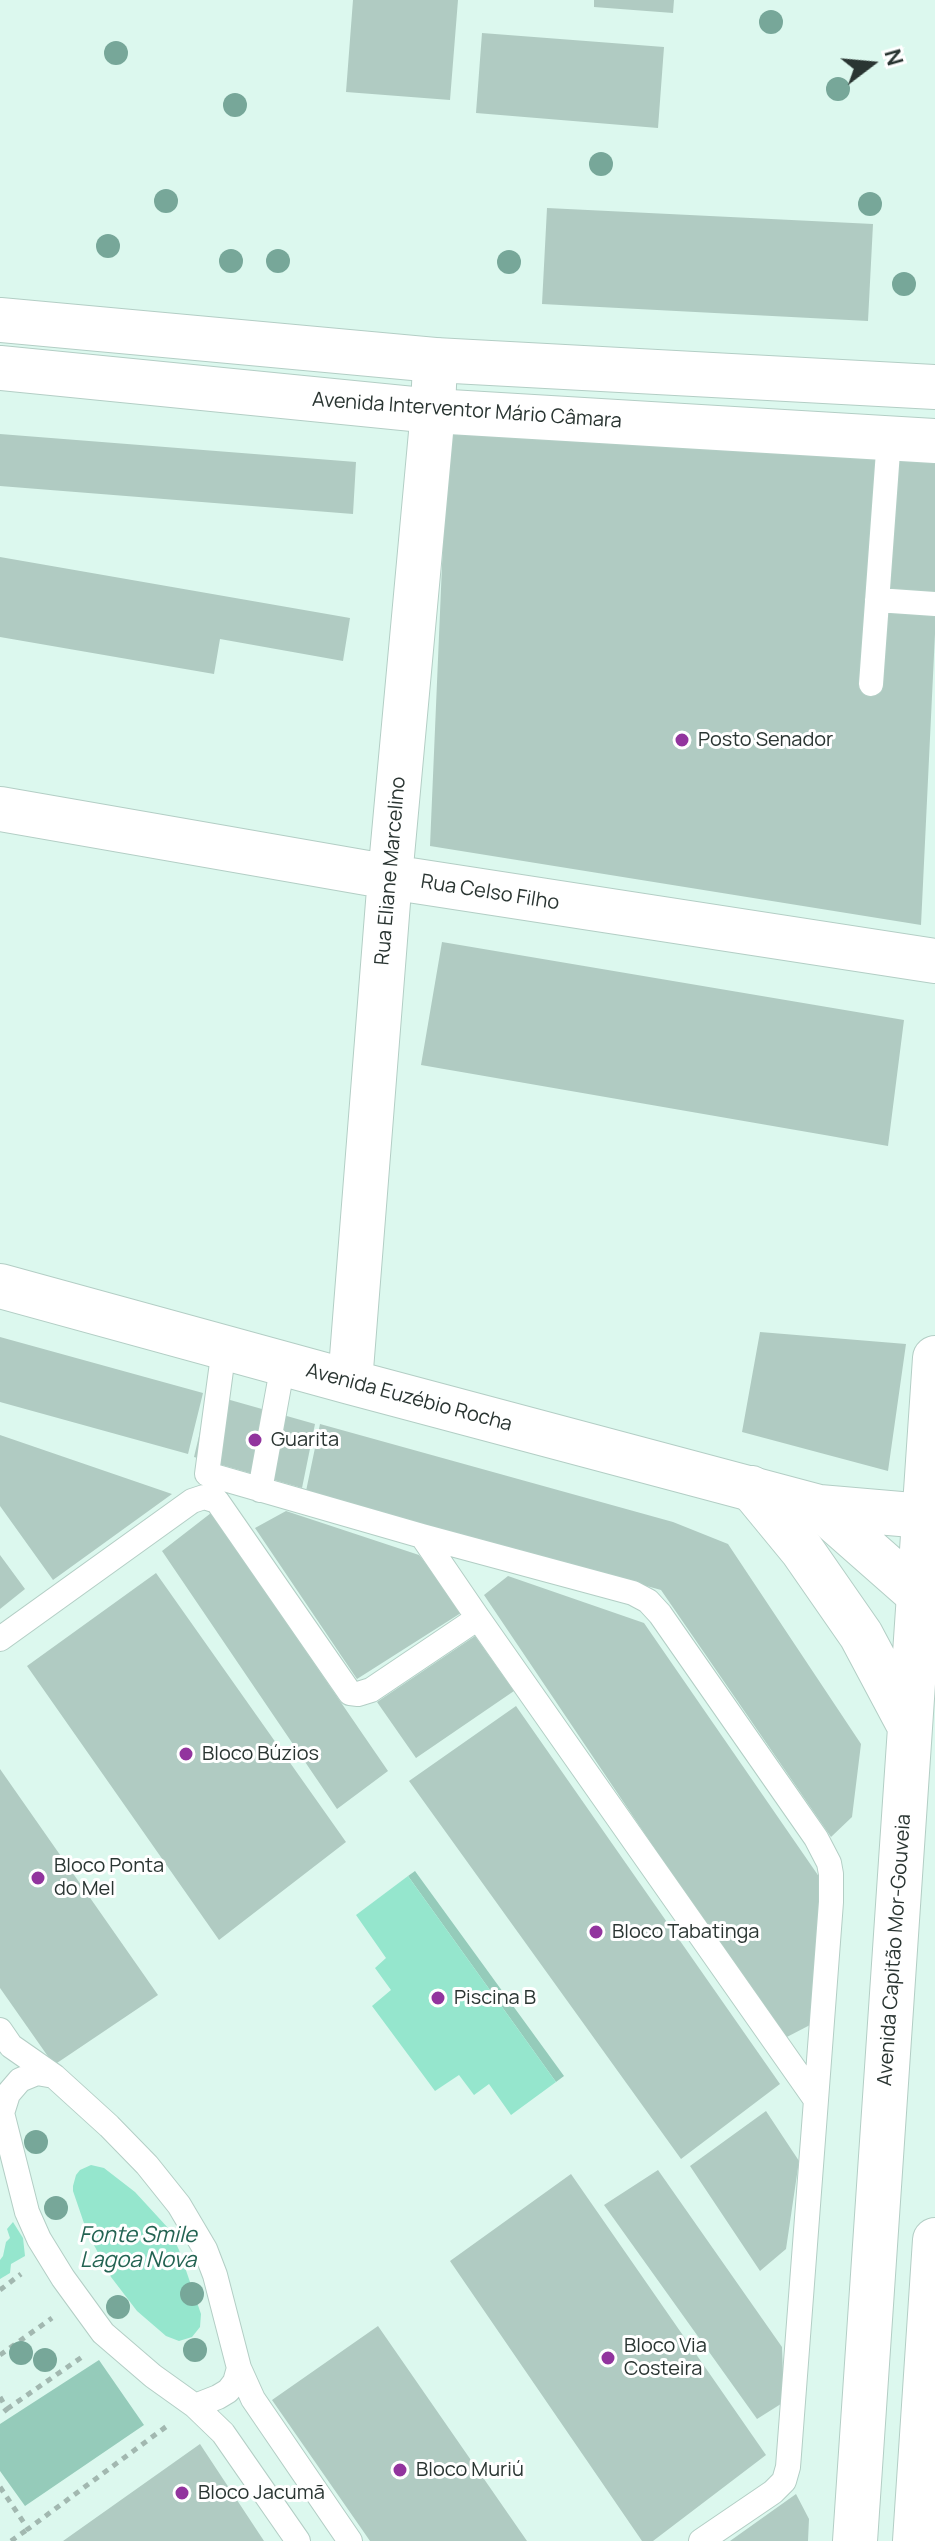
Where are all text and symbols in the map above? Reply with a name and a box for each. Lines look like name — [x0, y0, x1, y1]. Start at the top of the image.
north arrow — [831, 24, 911, 104]
text: N — [877, 46, 911, 69]
street label: Avenida Interventor Mário Câmara — [311, 388, 623, 434]
place label: Posto Senador — [698, 728, 833, 752]
marker: Posto Senador — [673, 731, 691, 749]
street label: Rua Eliane Marcelino — [371, 776, 411, 966]
street label: Rua Celso Filho — [419, 870, 561, 916]
street label: Avenida Euzébio Rocha — [303, 1359, 515, 1437]
place label: Guarita — [271, 1428, 339, 1452]
marker: Guarita — [246, 1431, 264, 1449]
place label: Bloco Búzios — [202, 1742, 319, 1766]
marker: Bloco Búzios — [177, 1745, 195, 1763]
street label: Avenida Capitão Mor-Gouveia — [874, 1813, 916, 2087]
place label: Bloco Ponta do Mel — [54, 1854, 164, 1901]
marker: Bloco Ponta do Mel — [29, 1869, 47, 1887]
place label: Bloco Tabatinga — [612, 1920, 759, 1944]
marker: Bloco Tabatinga — [587, 1923, 605, 1941]
place label: Piscina B — [454, 1986, 536, 2010]
marker: Piscina B — [429, 1989, 447, 2007]
water label: Fonte Smile Lagoa Nova — [79, 2223, 197, 2274]
place label: Bloco Via Costeira — [624, 2334, 707, 2381]
marker: Bloco Via Costeira — [599, 2349, 617, 2367]
place label: Bloco Muriú — [416, 2458, 524, 2482]
marker: Bloco Muriú — [391, 2461, 409, 2479]
place label: Bloco Jacumã — [198, 2481, 325, 2505]
marker: Bloco Jacumã — [173, 2484, 191, 2502]

